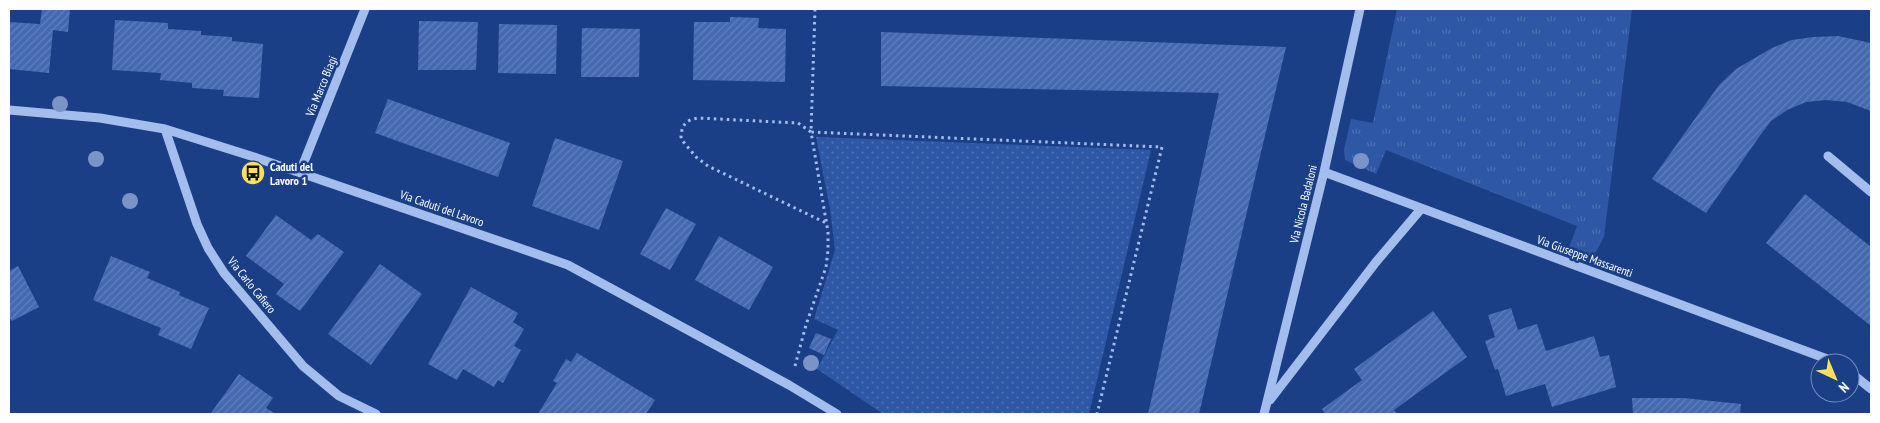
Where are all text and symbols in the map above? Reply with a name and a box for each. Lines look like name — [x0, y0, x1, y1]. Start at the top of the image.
street label: Via Marco Biagi — [302, 54, 340, 119]
place label: Caduti del Lavoro 1 — [270, 159, 313, 188]
bus stop icon: Caduti del Lavoro 1 — [240, 160, 266, 186]
street label: Via Nicola Badaloni — [1286, 163, 1320, 246]
street label: Via Caduti del Lavoro — [397, 186, 486, 229]
street label: Via Giuseppe Massarenti — [1534, 231, 1635, 280]
street label: Via Carlo Cafiero — [224, 253, 279, 316]
north arrow — [1810, 353, 1860, 403]
text: N — [1835, 378, 1853, 396]

